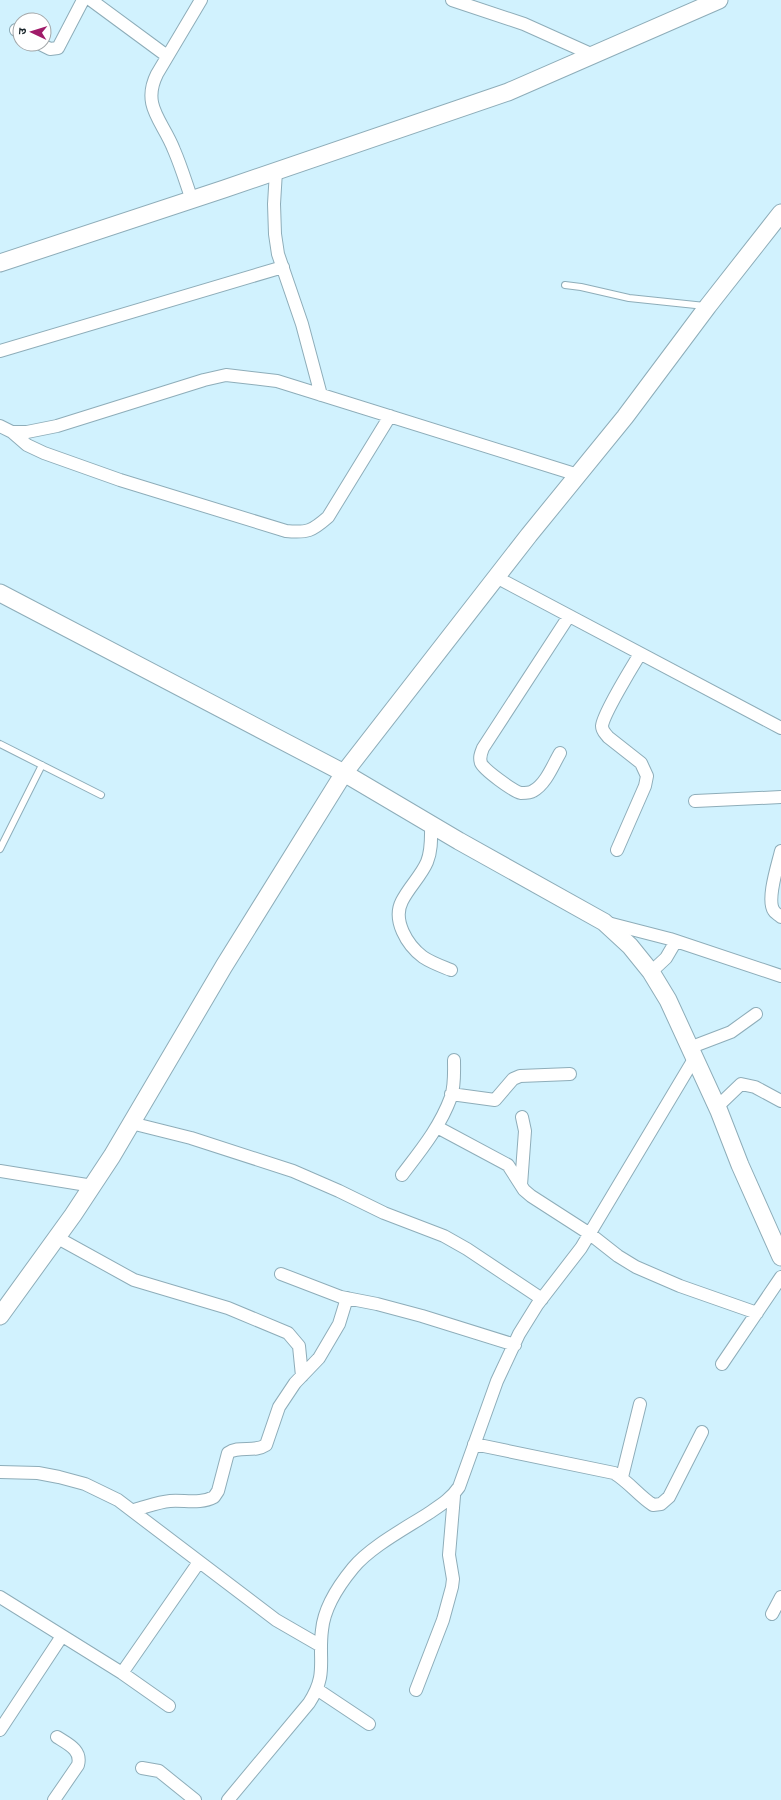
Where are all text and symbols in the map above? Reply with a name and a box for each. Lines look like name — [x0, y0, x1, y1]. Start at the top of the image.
north arrow — [12, 12, 52, 52]
text: उ — [16, 27, 29, 35]

